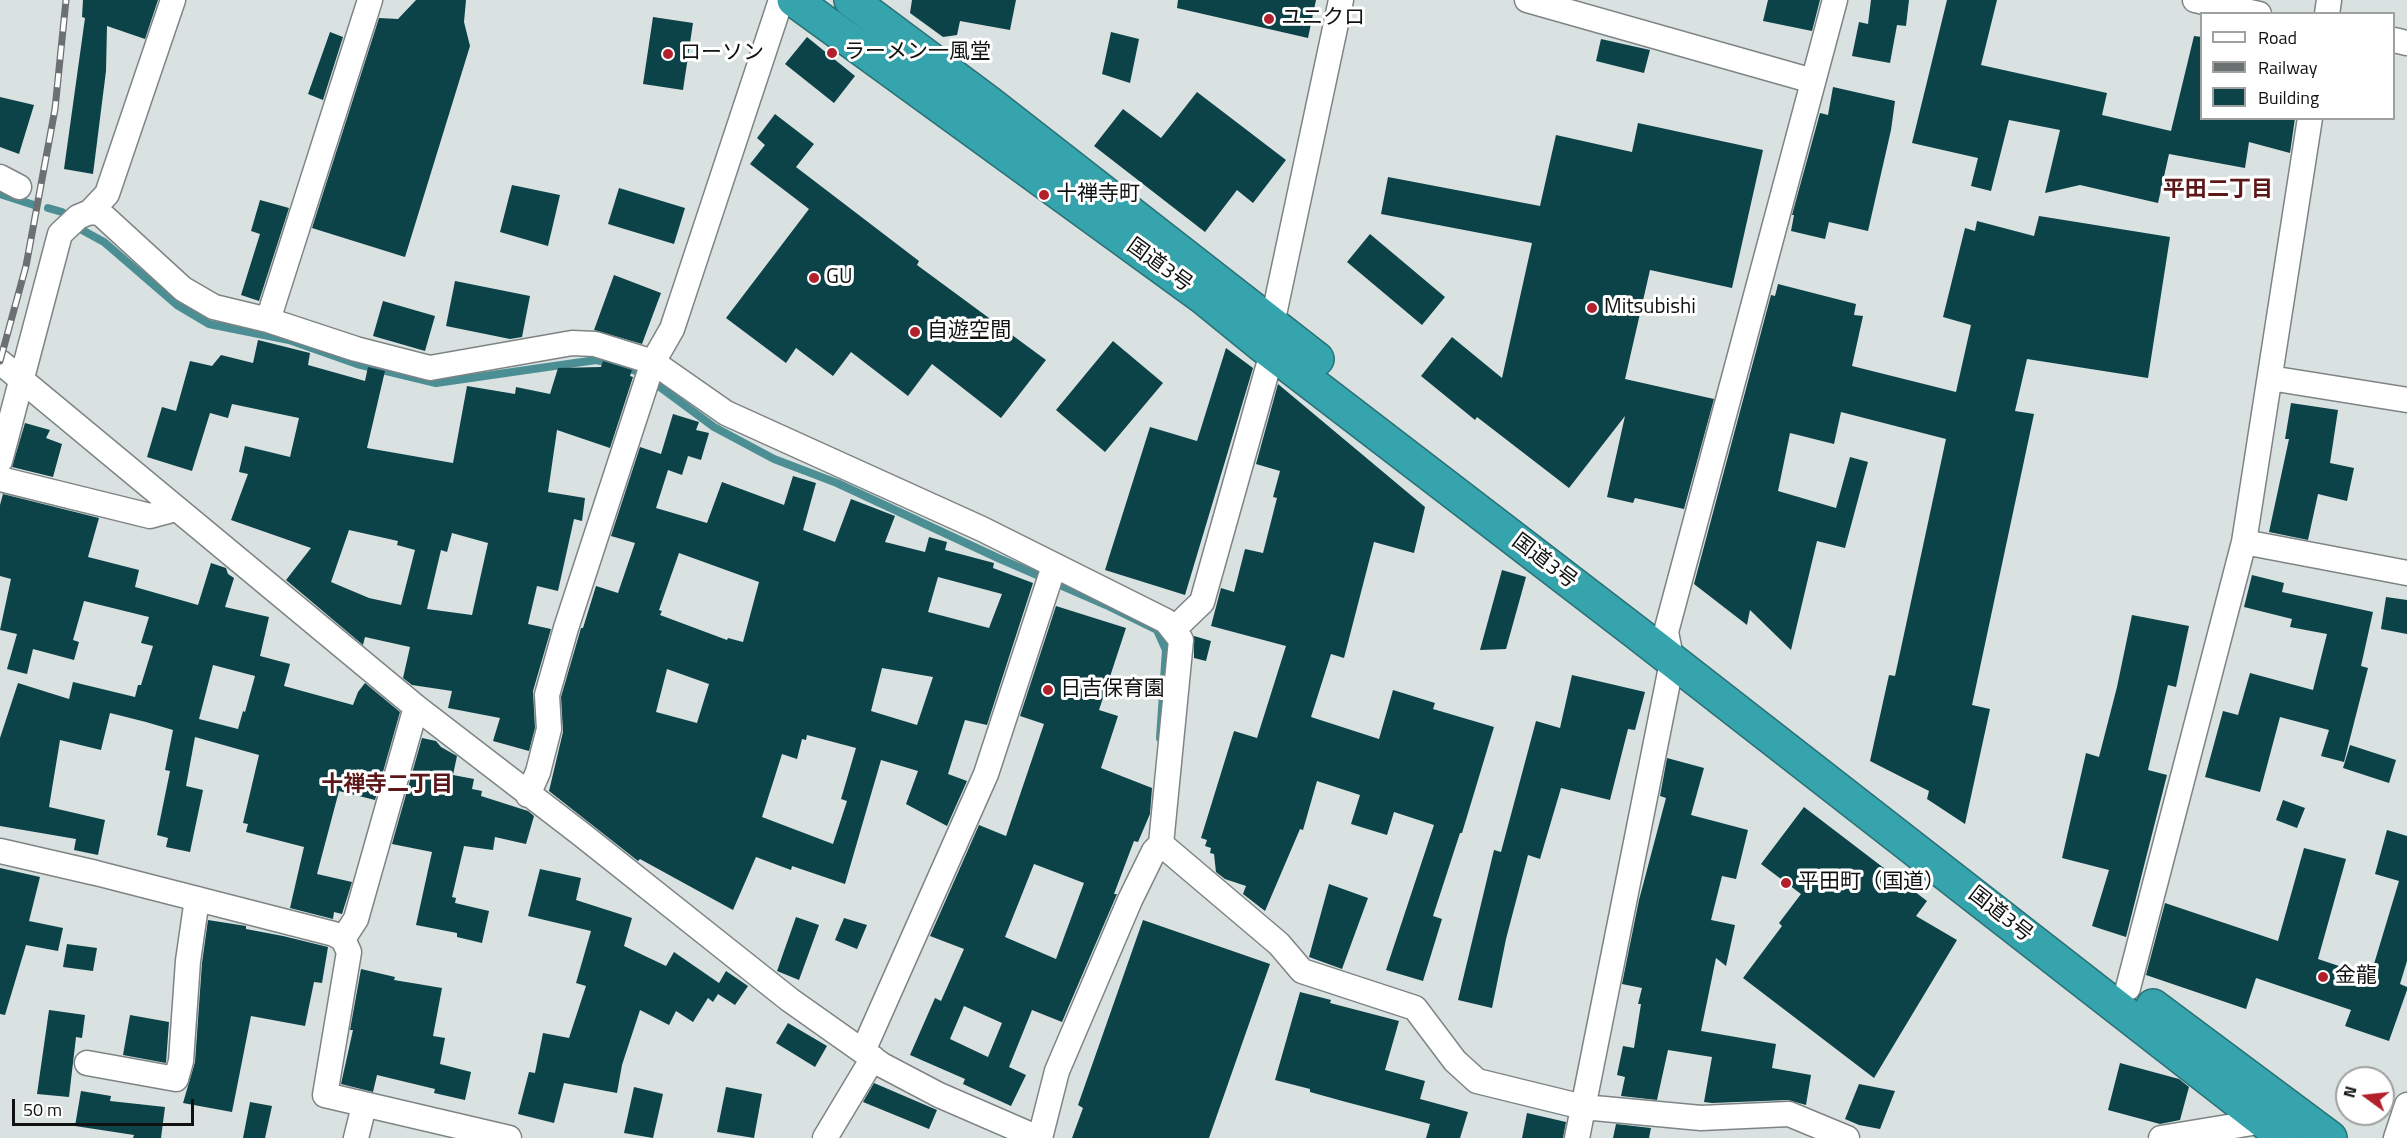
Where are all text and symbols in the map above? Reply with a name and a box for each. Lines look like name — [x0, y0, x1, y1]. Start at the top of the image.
place label: ユニクロ — [1281, 6, 1365, 32]
marker: ユニクロ — [1262, 12, 1276, 26]
legend — [2200, 12, 2395, 120]
text: Road — [2258, 24, 2297, 51]
place label: ラーメン一風堂 — [844, 40, 991, 66]
place label: ローソン — [680, 41, 764, 67]
marker: ラーメン一風堂 — [825, 46, 839, 60]
marker: ローソン — [661, 47, 675, 61]
text: Railway — [2258, 54, 2317, 81]
text: Building — [2258, 84, 2319, 111]
district label: 平田二丁目 — [2163, 178, 2273, 204]
place label: 十禅寺町 — [1056, 182, 1140, 208]
marker: 十禅寺町 — [1037, 188, 1051, 202]
street label: 国道3号 — [1121, 234, 1197, 298]
place label: GU — [826, 265, 852, 291]
marker: GU — [807, 271, 821, 285]
place label: Mitsubishi — [1604, 295, 1696, 321]
marker: Mitsubishi — [1585, 301, 1599, 315]
place label: 自遊空間 — [927, 319, 1011, 345]
marker: 自遊空間 — [908, 325, 922, 339]
street label: 国道3号 — [1507, 529, 1581, 595]
place label: 日吉保育園 — [1060, 677, 1165, 703]
marker: 日吉保育園 — [1041, 683, 1055, 697]
district label: 十禅寺二丁目 — [321, 773, 453, 799]
place label: 平田町（国道） — [1798, 870, 1945, 896]
marker: 平田町（国道） — [1779, 876, 1793, 890]
street label: 国道3号 — [1963, 882, 2037, 948]
place label: 金龍 — [2335, 964, 2377, 990]
marker: 金龍 — [2316, 970, 2330, 984]
north arrow — [2335, 1066, 2395, 1126]
text: N — [2337, 1083, 2363, 1100]
scale bar — [15, 1087, 196, 1125]
text: 50 m — [23, 1096, 62, 1123]

